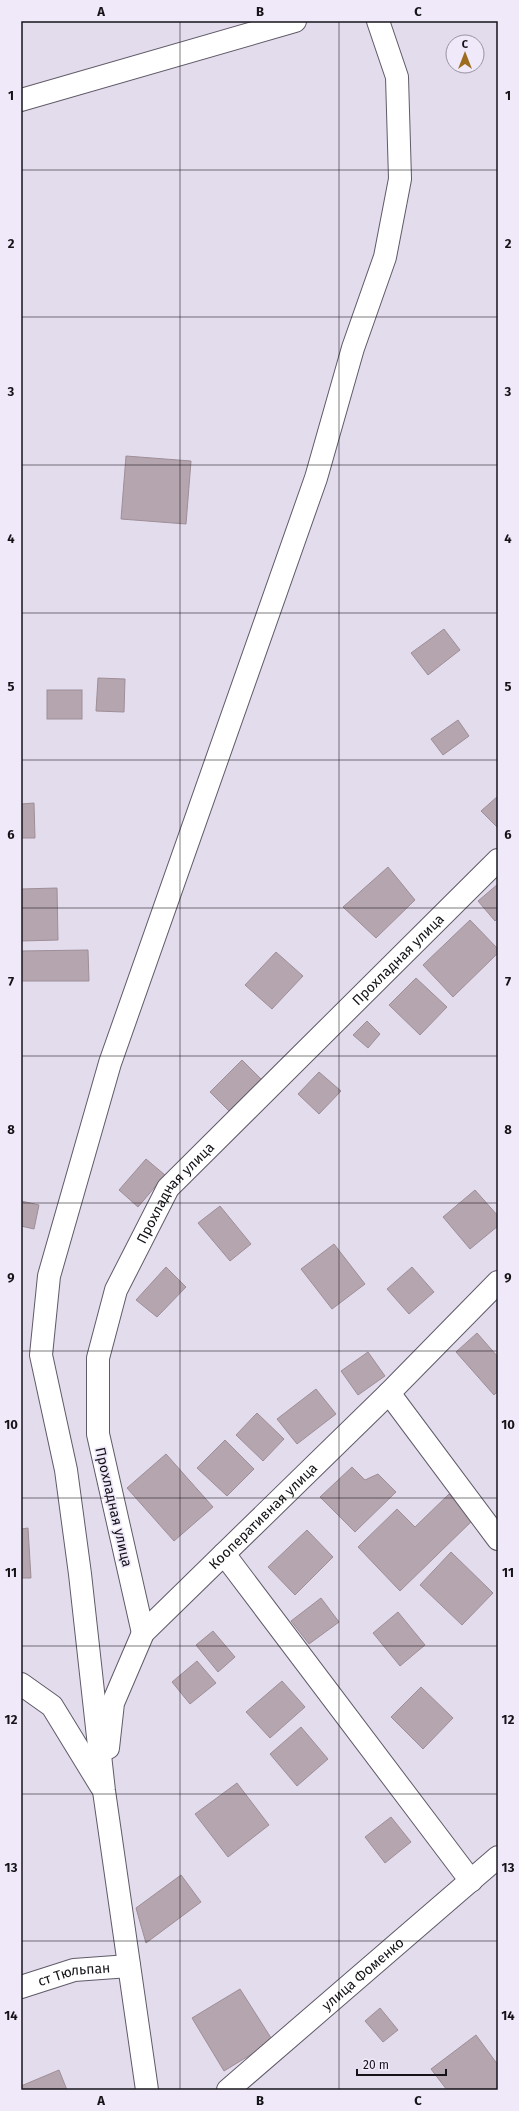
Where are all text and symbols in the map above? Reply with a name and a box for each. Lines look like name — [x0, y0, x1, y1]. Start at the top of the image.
text: A — [96, 4, 105, 19]
text: B — [256, 4, 264, 19]
text: C — [414, 4, 422, 19]
north arrow — [445, 34, 485, 74]
text: С — [462, 38, 469, 51]
text: 1 — [8, 88, 14, 103]
text: 1 — [505, 88, 511, 103]
text: 2 — [8, 236, 15, 251]
text: 2 — [505, 236, 512, 251]
text: 3 — [7, 384, 15, 399]
text: 3 — [504, 384, 512, 399]
text: 4 — [7, 531, 15, 546]
text: 4 — [504, 531, 512, 546]
text: 5 — [8, 679, 15, 694]
text: 5 — [505, 679, 512, 694]
text: 6 — [7, 827, 15, 842]
text: 6 — [504, 827, 512, 842]
street label: Прохладная улица — [349, 911, 448, 1009]
text: 7 — [8, 974, 14, 989]
text: 7 — [505, 974, 511, 989]
text: 8 — [7, 1122, 15, 1137]
text: 8 — [504, 1122, 512, 1137]
street label: Прохладная улица — [133, 1139, 218, 1247]
text: 9 — [7, 1270, 15, 1285]
text: 9 — [504, 1270, 512, 1285]
text: 10 — [4, 1417, 18, 1432]
text: 10 — [501, 1417, 515, 1432]
street label: Прохладная улица — [91, 1446, 136, 1569]
street label: Кооперативная улица — [205, 1460, 321, 1573]
text: 11 — [5, 1565, 17, 1580]
text: 11 — [502, 1565, 514, 1580]
text: 12 — [5, 1712, 18, 1727]
text: 12 — [502, 1712, 515, 1727]
text: 13 — [5, 1860, 18, 1875]
text: 13 — [502, 1860, 515, 1875]
street label: улица Фоменко — [318, 1934, 408, 2014]
street label: ст Тюльпан — [36, 1959, 111, 1990]
text: 14 — [4, 2008, 18, 2023]
text: 14 — [501, 2008, 515, 2023]
scale bar — [357, 2051, 446, 2077]
text: 20 m — [363, 2058, 389, 2072]
text: A — [96, 2093, 105, 2108]
text: B — [256, 2093, 264, 2108]
text: C — [414, 2093, 422, 2108]

